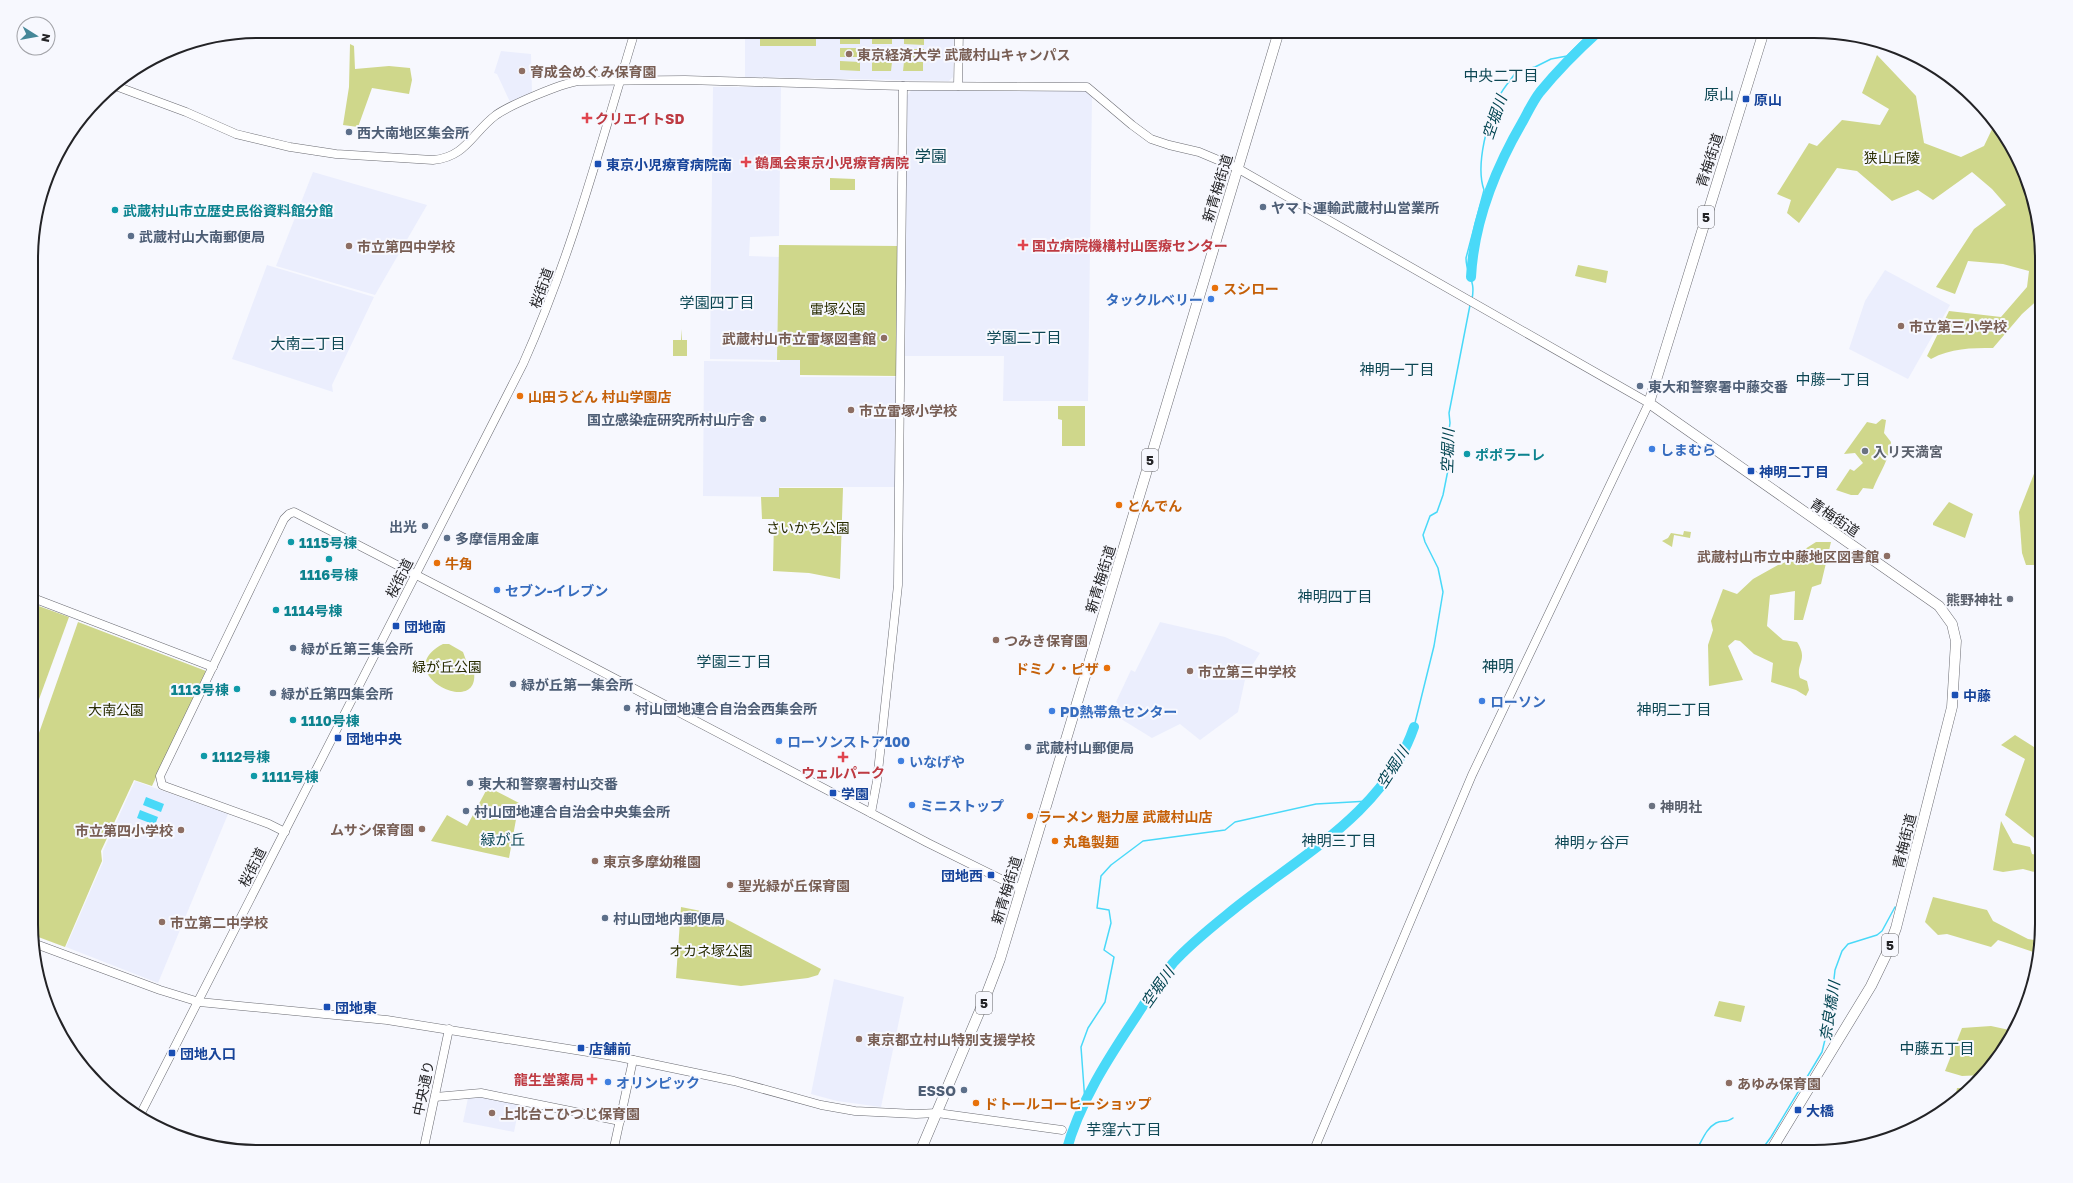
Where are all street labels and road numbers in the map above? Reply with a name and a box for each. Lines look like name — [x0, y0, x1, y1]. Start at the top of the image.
street label: 青梅街道 — [1692, 131, 1726, 189]
street label: 新青梅街道 — [1199, 152, 1235, 224]
road number: 5 — [1698, 206, 1714, 228]
street label: 桜街道 — [526, 265, 556, 311]
road number: 5 — [1142, 449, 1158, 471]
street label: 青梅街道 — [1807, 494, 1863, 540]
street label: 新青梅街道 — [1082, 543, 1118, 615]
street label: 桜街道 — [382, 555, 416, 601]
street label: 青梅街道 — [1889, 812, 1919, 870]
street label: 桜街道 — [235, 844, 269, 890]
street label: 新青梅街道 — [988, 854, 1024, 926]
road number: 5 — [1882, 934, 1898, 956]
road number: 5 — [976, 992, 992, 1014]
street label: 中央通り — [409, 1059, 437, 1117]

